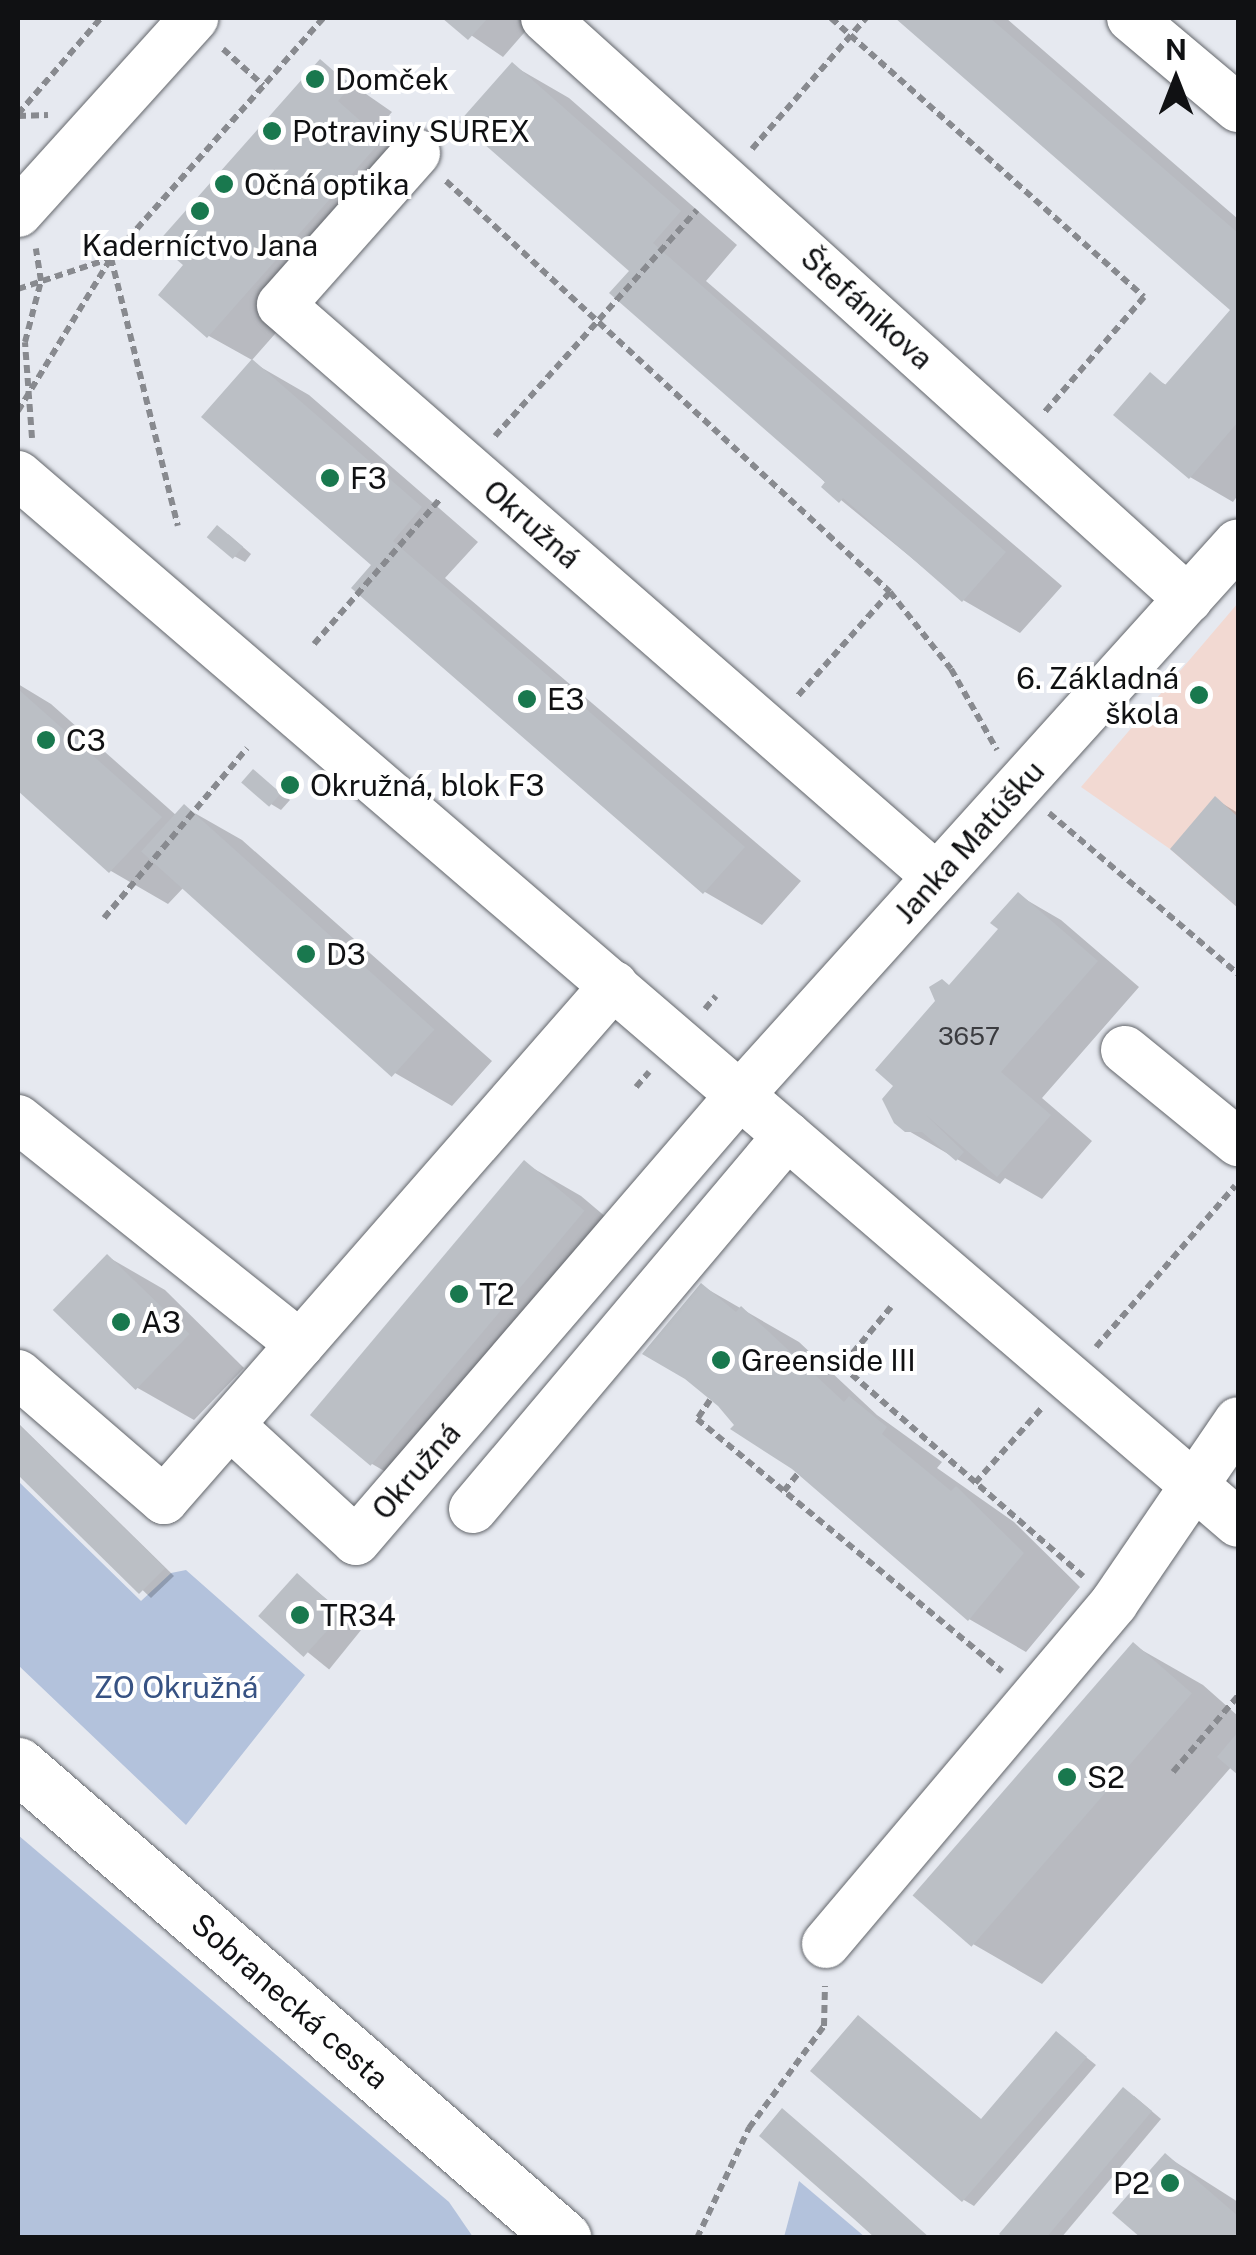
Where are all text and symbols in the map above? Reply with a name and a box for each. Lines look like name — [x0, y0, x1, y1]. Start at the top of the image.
north arrow — [1126, 30, 1226, 130]
text: N — [1165, 33, 1187, 66]
place label: Domček — [335, 61, 449, 97]
marker: Domček — [304, 68, 326, 90]
place label: Potraviny SUREX — [292, 113, 530, 149]
marker: Potraviny SUREX — [261, 120, 283, 142]
place label: Očná optika — [244, 166, 410, 202]
marker: Očná optika — [213, 173, 235, 195]
marker: Kaderníctvo Jana — [189, 200, 211, 222]
place label: Kaderníctvo Jana — [82, 227, 318, 263]
street label: Štefánikova — [794, 239, 940, 377]
place label: F3 — [350, 460, 387, 496]
marker: F3 — [319, 467, 341, 489]
street label: Okružná — [476, 472, 588, 576]
place label: 6. Základná škola — [1016, 660, 1179, 730]
place label: E3 — [547, 681, 585, 717]
marker: 6. Základná škola — [1188, 684, 1210, 706]
marker: E3 — [516, 688, 538, 710]
place label: C3 — [66, 722, 106, 758]
marker: C3 — [35, 729, 57, 751]
street label: Janka Matúšku — [887, 753, 1051, 931]
place label: Okružná, blok F3 — [310, 767, 545, 803]
marker: Okružná, blok F3 — [279, 774, 301, 796]
place label: D3 — [326, 936, 366, 972]
marker: D3 — [295, 943, 317, 965]
house number: 3657 — [938, 1021, 1000, 1051]
place label: T2 — [479, 1276, 515, 1312]
marker: T2 — [448, 1283, 470, 1305]
place label: A3 — [141, 1304, 181, 1340]
marker: A3 — [110, 1311, 132, 1333]
place label: Greenside III — [741, 1342, 916, 1378]
marker: Greenside III — [710, 1349, 732, 1371]
street label: Okružná — [364, 1415, 468, 1527]
place label: TR34 — [320, 1597, 396, 1633]
marker: TR34 — [289, 1604, 311, 1626]
park label: ZO Okružná — [94, 1669, 258, 1705]
place label: S2 — [1087, 1759, 1125, 1795]
marker: S2 — [1056, 1766, 1078, 1788]
street label: Sobranecká cesta — [184, 1906, 396, 2096]
place label: P2 — [1113, 2165, 1150, 2201]
marker: P2 — [1159, 2172, 1181, 2194]

